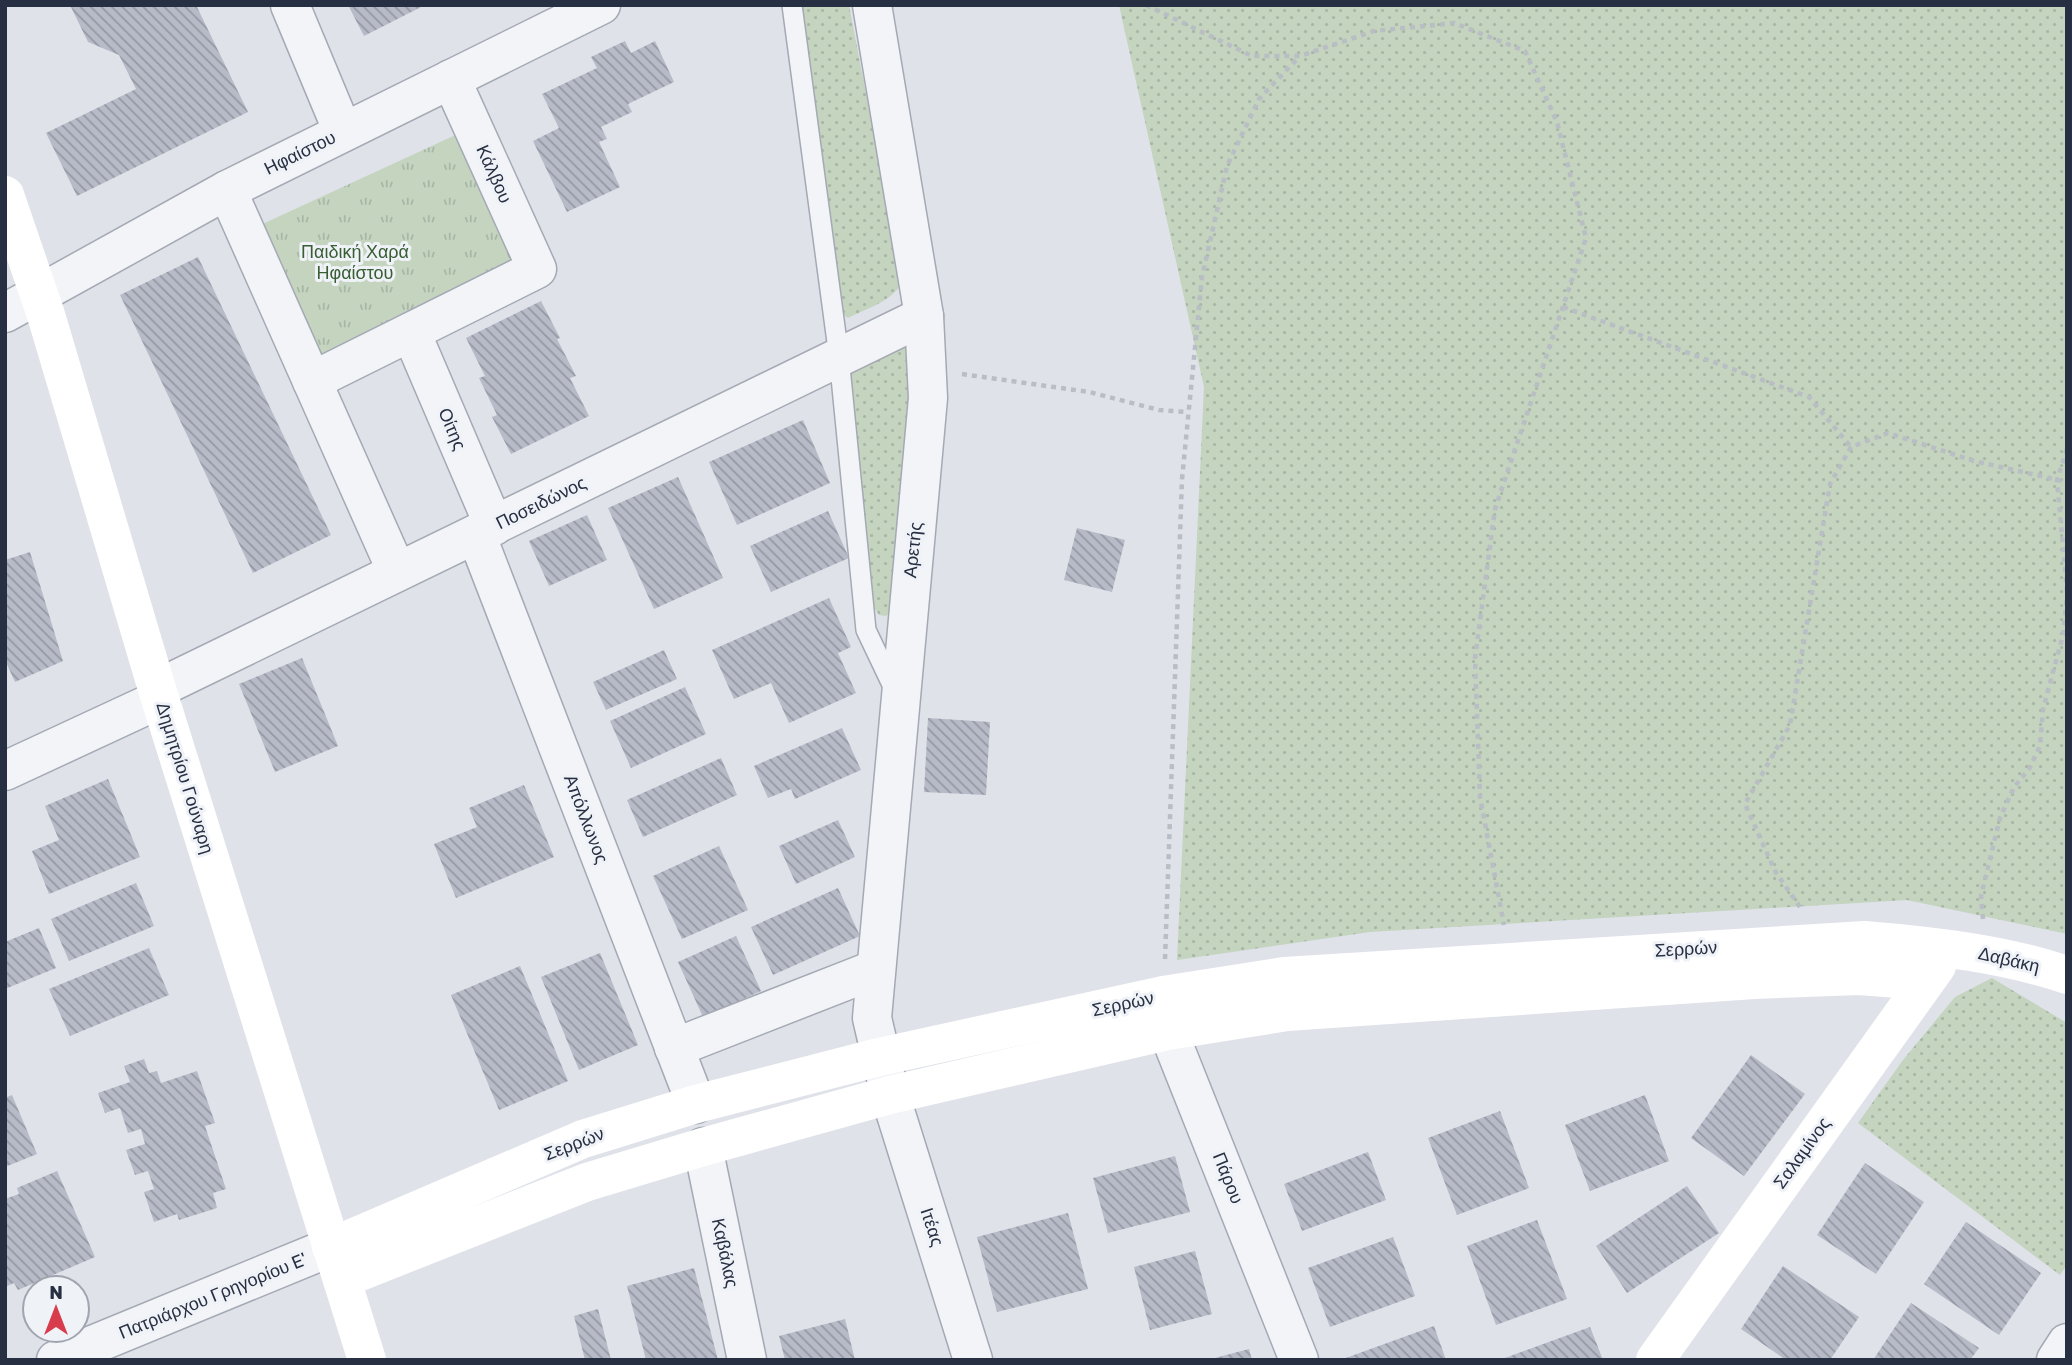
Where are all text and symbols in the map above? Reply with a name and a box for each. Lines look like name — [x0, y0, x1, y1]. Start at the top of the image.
street label: Ηφαίστου — [261, 126, 339, 180]
street label: Κάλβου — [471, 141, 517, 207]
park label: Παιδική Χαρά Ηφαίστου — [301, 241, 409, 284]
street label: Οίτης — [433, 405, 471, 454]
street label: Ποσειδώνος — [492, 472, 590, 534]
street label: Αρετής — [899, 521, 927, 579]
street label: Δημητρίου Γούναρη — [151, 699, 219, 857]
street label: Απόλλωνος — [559, 771, 613, 867]
street label: Σερρών — [1654, 936, 1718, 962]
street label: Δαβάκη — [1976, 942, 2042, 978]
street label: Σερρών — [1090, 987, 1156, 1021]
street label: Σαλαμίνος — [1769, 1113, 1835, 1193]
street label: Σερρών — [541, 1122, 607, 1166]
street label: Πάρου — [1208, 1149, 1248, 1207]
street label: Ιτέας — [915, 1205, 949, 1249]
street label: Καβάλας — [707, 1216, 743, 1290]
street label: Πατριάρχου Γρηγορίου E' — [116, 1248, 310, 1344]
north arrow — [21, 1274, 91, 1344]
text: N — [49, 1281, 63, 1304]

